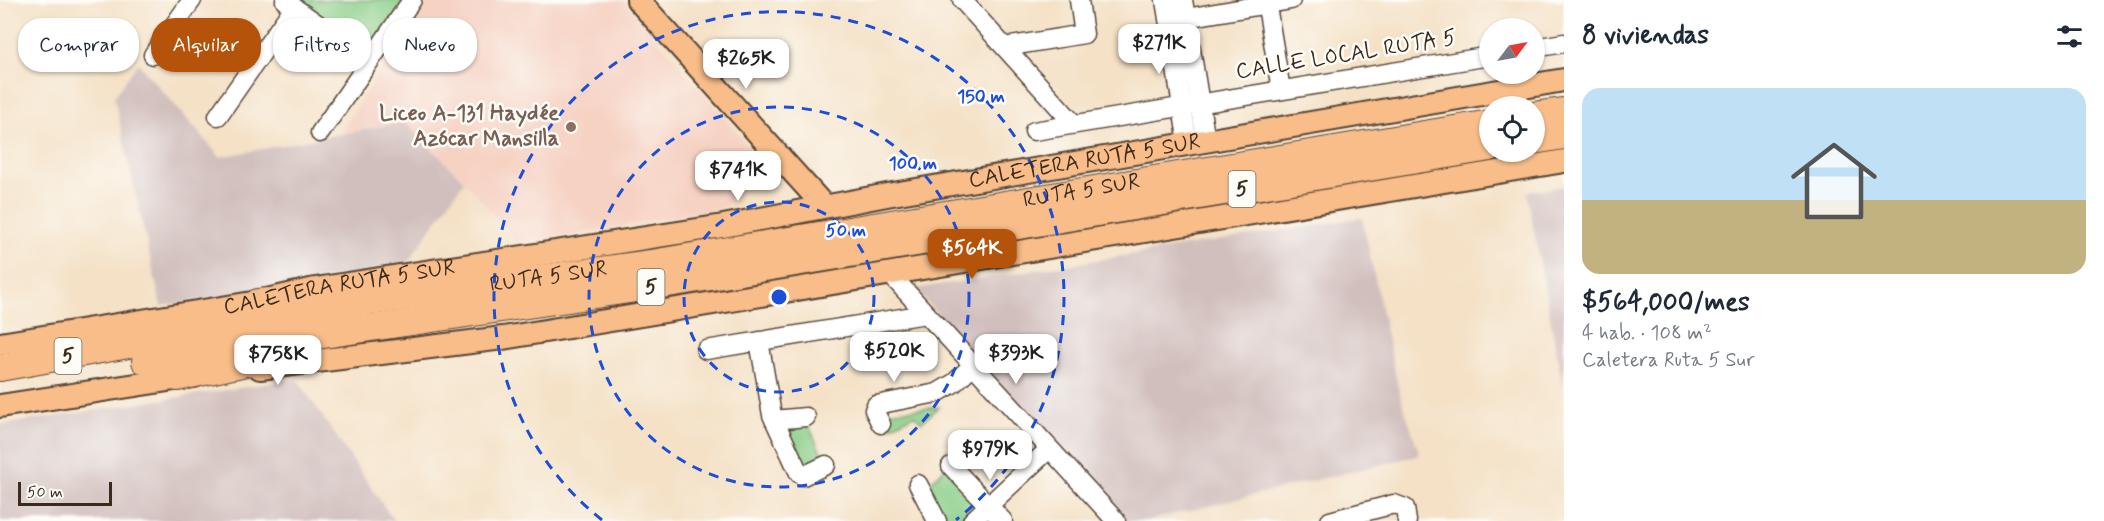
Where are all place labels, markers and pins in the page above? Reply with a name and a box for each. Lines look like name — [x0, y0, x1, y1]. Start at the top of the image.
pin: $271K — [1117, 24, 1201, 75]
pin: $265K — [704, 39, 788, 90]
place label: Liceo A-131 Haydée Azócar Mansilla — [379, 100, 559, 153]
marker: Liceo A-131 Haydée Azócar Mansilla — [564, 120, 578, 134]
pin: $741K — [696, 151, 780, 202]
pin: $564K — [930, 229, 1014, 280]
centre of rings — [769, 287, 789, 307]
pin: $520K — [852, 332, 936, 383]
pin: $393K — [974, 334, 1058, 385]
pin: $758K — [236, 335, 320, 386]
pin: $979K — [948, 430, 1032, 481]

